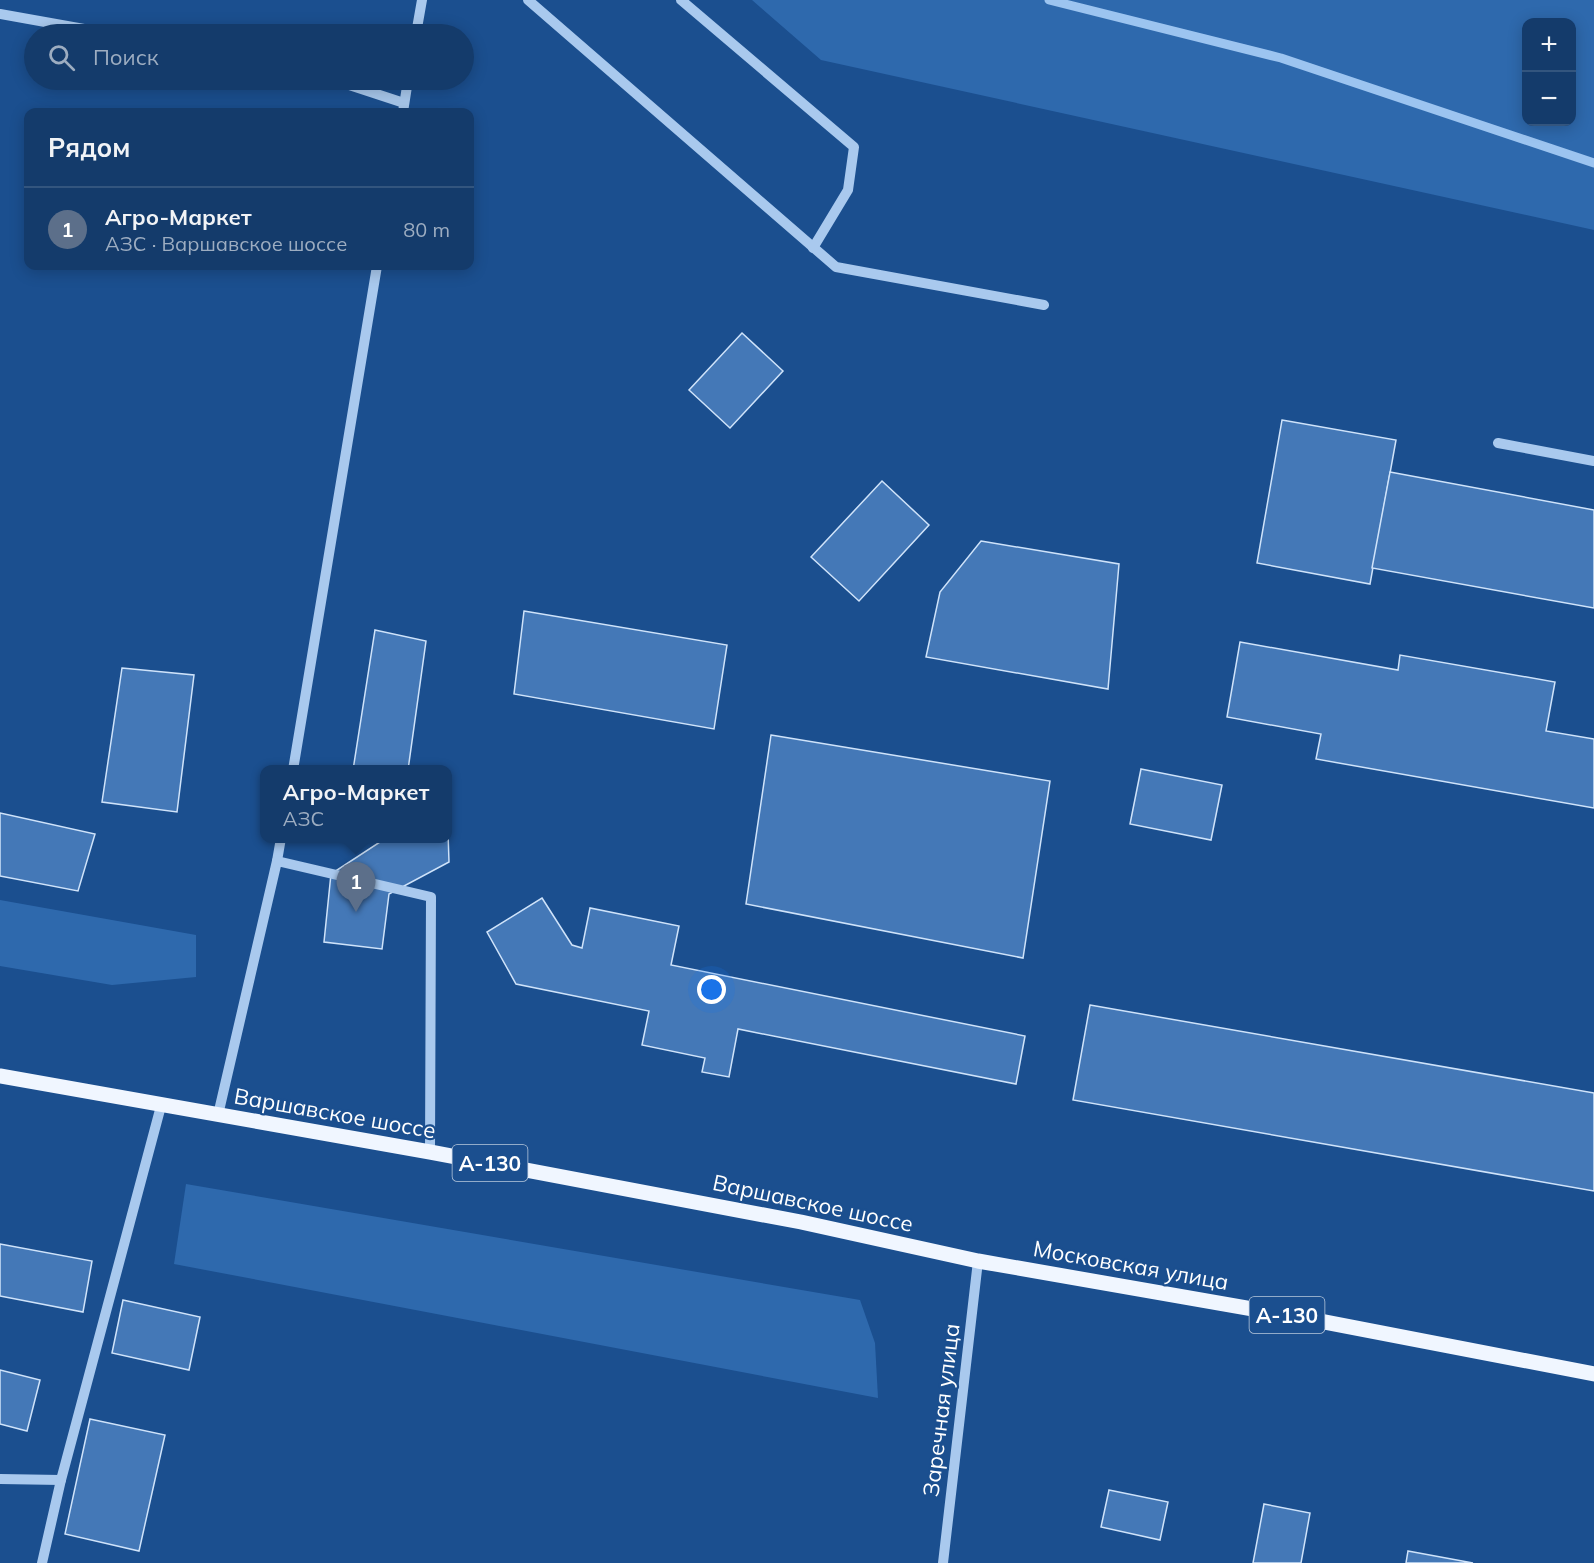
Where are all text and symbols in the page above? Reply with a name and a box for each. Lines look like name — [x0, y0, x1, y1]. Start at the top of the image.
map controls — [1522, 18, 1576, 126]
button: + — [1522, 18, 1576, 72]
search box — [24, 24, 474, 90]
icon: search — [45, 41, 78, 74]
text: Поиск — [93, 43, 159, 71]
button: − — [1522, 72, 1576, 126]
text: Рядом — [48, 131, 131, 164]
text: Агро-Маркет — [105, 203, 252, 231]
text: 1 — [62, 217, 74, 242]
text: 80 m — [403, 217, 450, 242]
text: АЗС · Варшавское шоссе — [105, 231, 347, 256]
popup — [260, 765, 452, 843]
text: Агро-Маркет — [283, 778, 429, 806]
text: АЗС — [283, 806, 324, 831]
pin: 1 — [336, 862, 376, 912]
your location — [697, 975, 726, 1004]
street label: Варшавское шоссе — [232, 1081, 438, 1145]
road number: А-130 — [452, 1145, 528, 1181]
street label: Варшавское шоссе — [710, 1168, 916, 1238]
street label: Московская улица — [1031, 1234, 1231, 1296]
road number: А-130 — [1250, 1297, 1324, 1333]
street label: Заречная улица — [916, 1322, 966, 1498]

